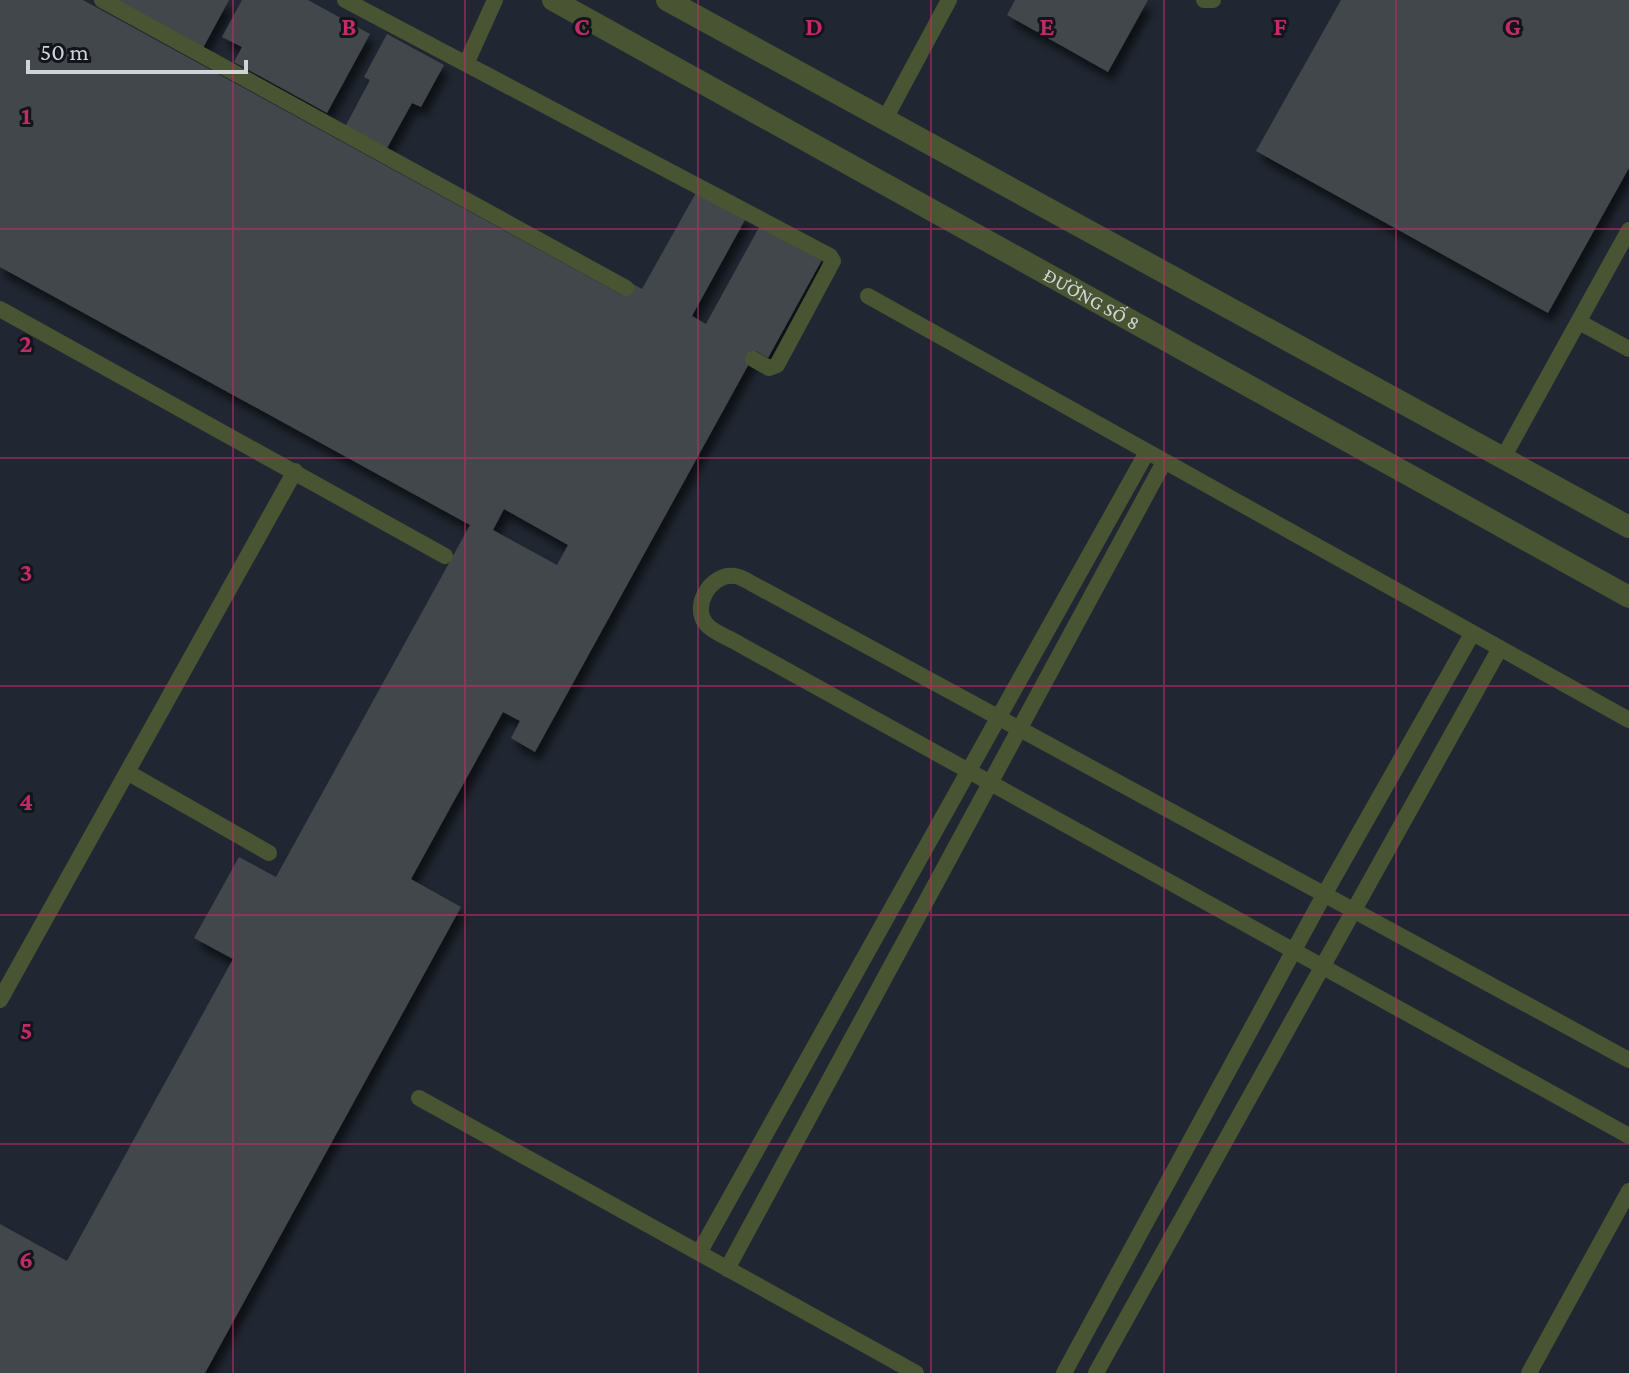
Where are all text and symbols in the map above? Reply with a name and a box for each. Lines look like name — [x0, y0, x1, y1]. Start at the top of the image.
text: B — [341, 12, 357, 41]
text: C — [574, 12, 590, 41]
text: D — [805, 12, 823, 41]
text: E — [1040, 12, 1055, 41]
text: F — [1273, 12, 1287, 41]
text: G — [1505, 12, 1521, 41]
scale bar — [28, 24, 246, 74]
text: 50 m — [40, 38, 89, 65]
text: 1 — [21, 101, 31, 130]
street label: ĐƯỜNG SỐ 8 — [1040, 263, 1144, 334]
text: 2 — [19, 329, 33, 358]
text: 3 — [20, 558, 32, 587]
text: 4 — [19, 787, 33, 816]
text: 5 — [20, 1016, 32, 1045]
text: 6 — [19, 1245, 33, 1274]

